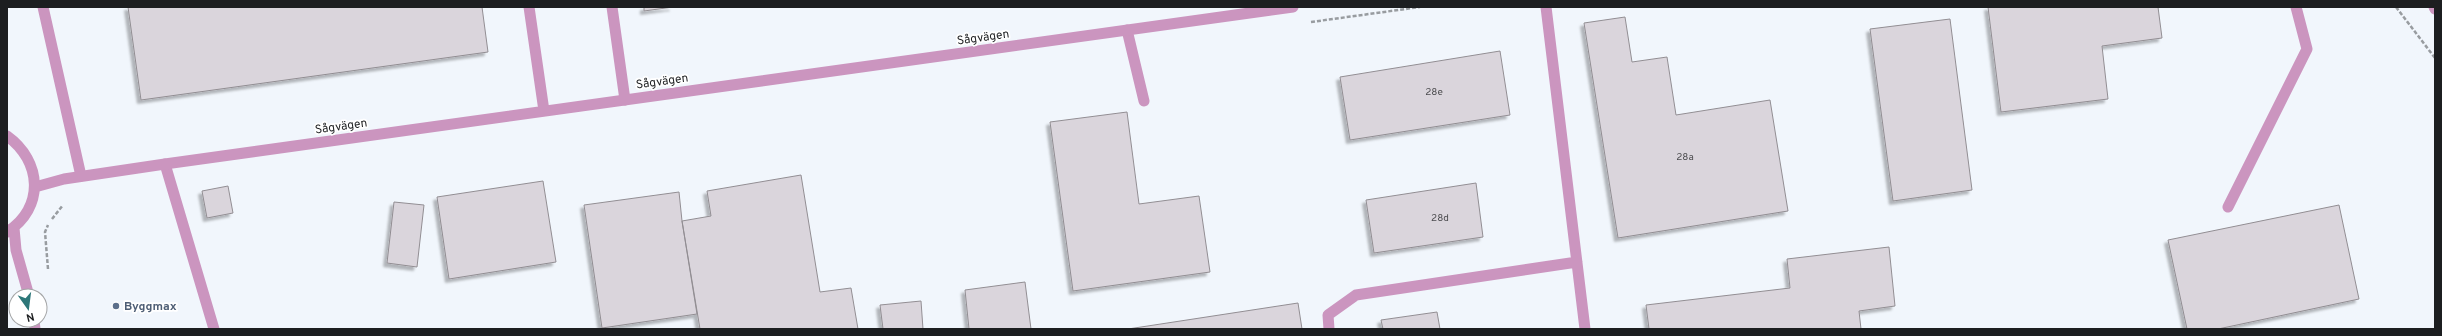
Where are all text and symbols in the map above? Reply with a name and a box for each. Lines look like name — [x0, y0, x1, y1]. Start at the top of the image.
street label: Sågvägen — [956, 26, 1010, 50]
street label: Sågvägen — [635, 70, 689, 94]
house number: 28e — [1425, 86, 1443, 99]
street label: Sågvägen — [314, 115, 368, 139]
house number: 28a — [1676, 151, 1694, 164]
house number: 28d — [1431, 212, 1449, 225]
north arrow — [8, 288, 48, 328]
place label: Byggmax — [124, 299, 177, 315]
marker: Byggmax — [111, 301, 121, 311]
text: N — [25, 309, 36, 324]

